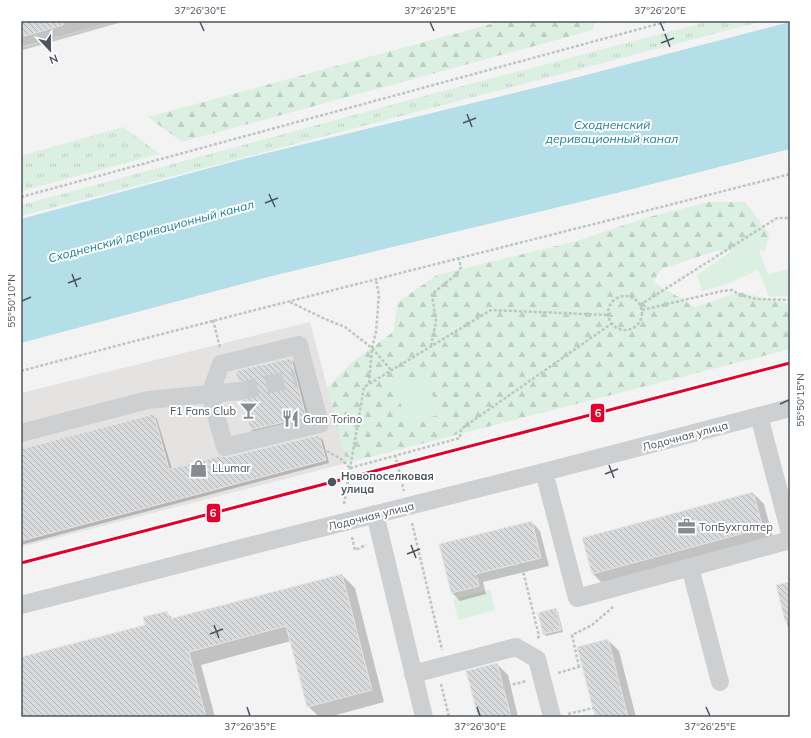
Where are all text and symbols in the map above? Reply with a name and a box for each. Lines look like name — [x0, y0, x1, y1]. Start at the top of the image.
text: 37°26'30"E — [174, 4, 226, 17]
text: 37°26'25"E — [404, 4, 456, 17]
text: 37°26'20"E — [634, 4, 686, 17]
north arrow — [30, 30, 70, 70]
text: N — [47, 51, 60, 67]
water label: Сходненский деривационный канал — [545, 117, 678, 146]
water label: Сходненский деривационный канал — [46, 196, 256, 266]
text: 55°50'10"N — [5, 274, 18, 328]
text: 55°50'15"N — [794, 373, 807, 427]
bar icon: F1 Fans Club — [239, 401, 259, 421]
line badge: 6 — [590, 403, 605, 423]
place label: F1 Fans Club — [170, 404, 236, 418]
text: 6 — [595, 406, 602, 420]
restaurant icon: Gran Torino — [280, 409, 300, 429]
place label: Gran Torino — [303, 412, 362, 426]
street label: Лодочная улица — [641, 418, 729, 454]
shop icon: LLumar — [189, 458, 209, 478]
place label: LLumar — [212, 461, 250, 475]
place label: Новопоселковая улица — [341, 469, 434, 496]
marker: Новопоселковая улица — [326, 476, 338, 488]
street label: Лодочная улица — [326, 499, 416, 533]
line badge: 6 — [206, 503, 221, 523]
text: 6 — [210, 506, 217, 520]
office icon: ТопБухгалтер — [676, 517, 696, 537]
place label: ТопБухгалтер — [699, 520, 773, 534]
text: 37°26'35"E — [224, 720, 276, 733]
text: 37°26'30"E — [454, 720, 506, 733]
text: 37°26'25"E — [684, 720, 736, 733]

